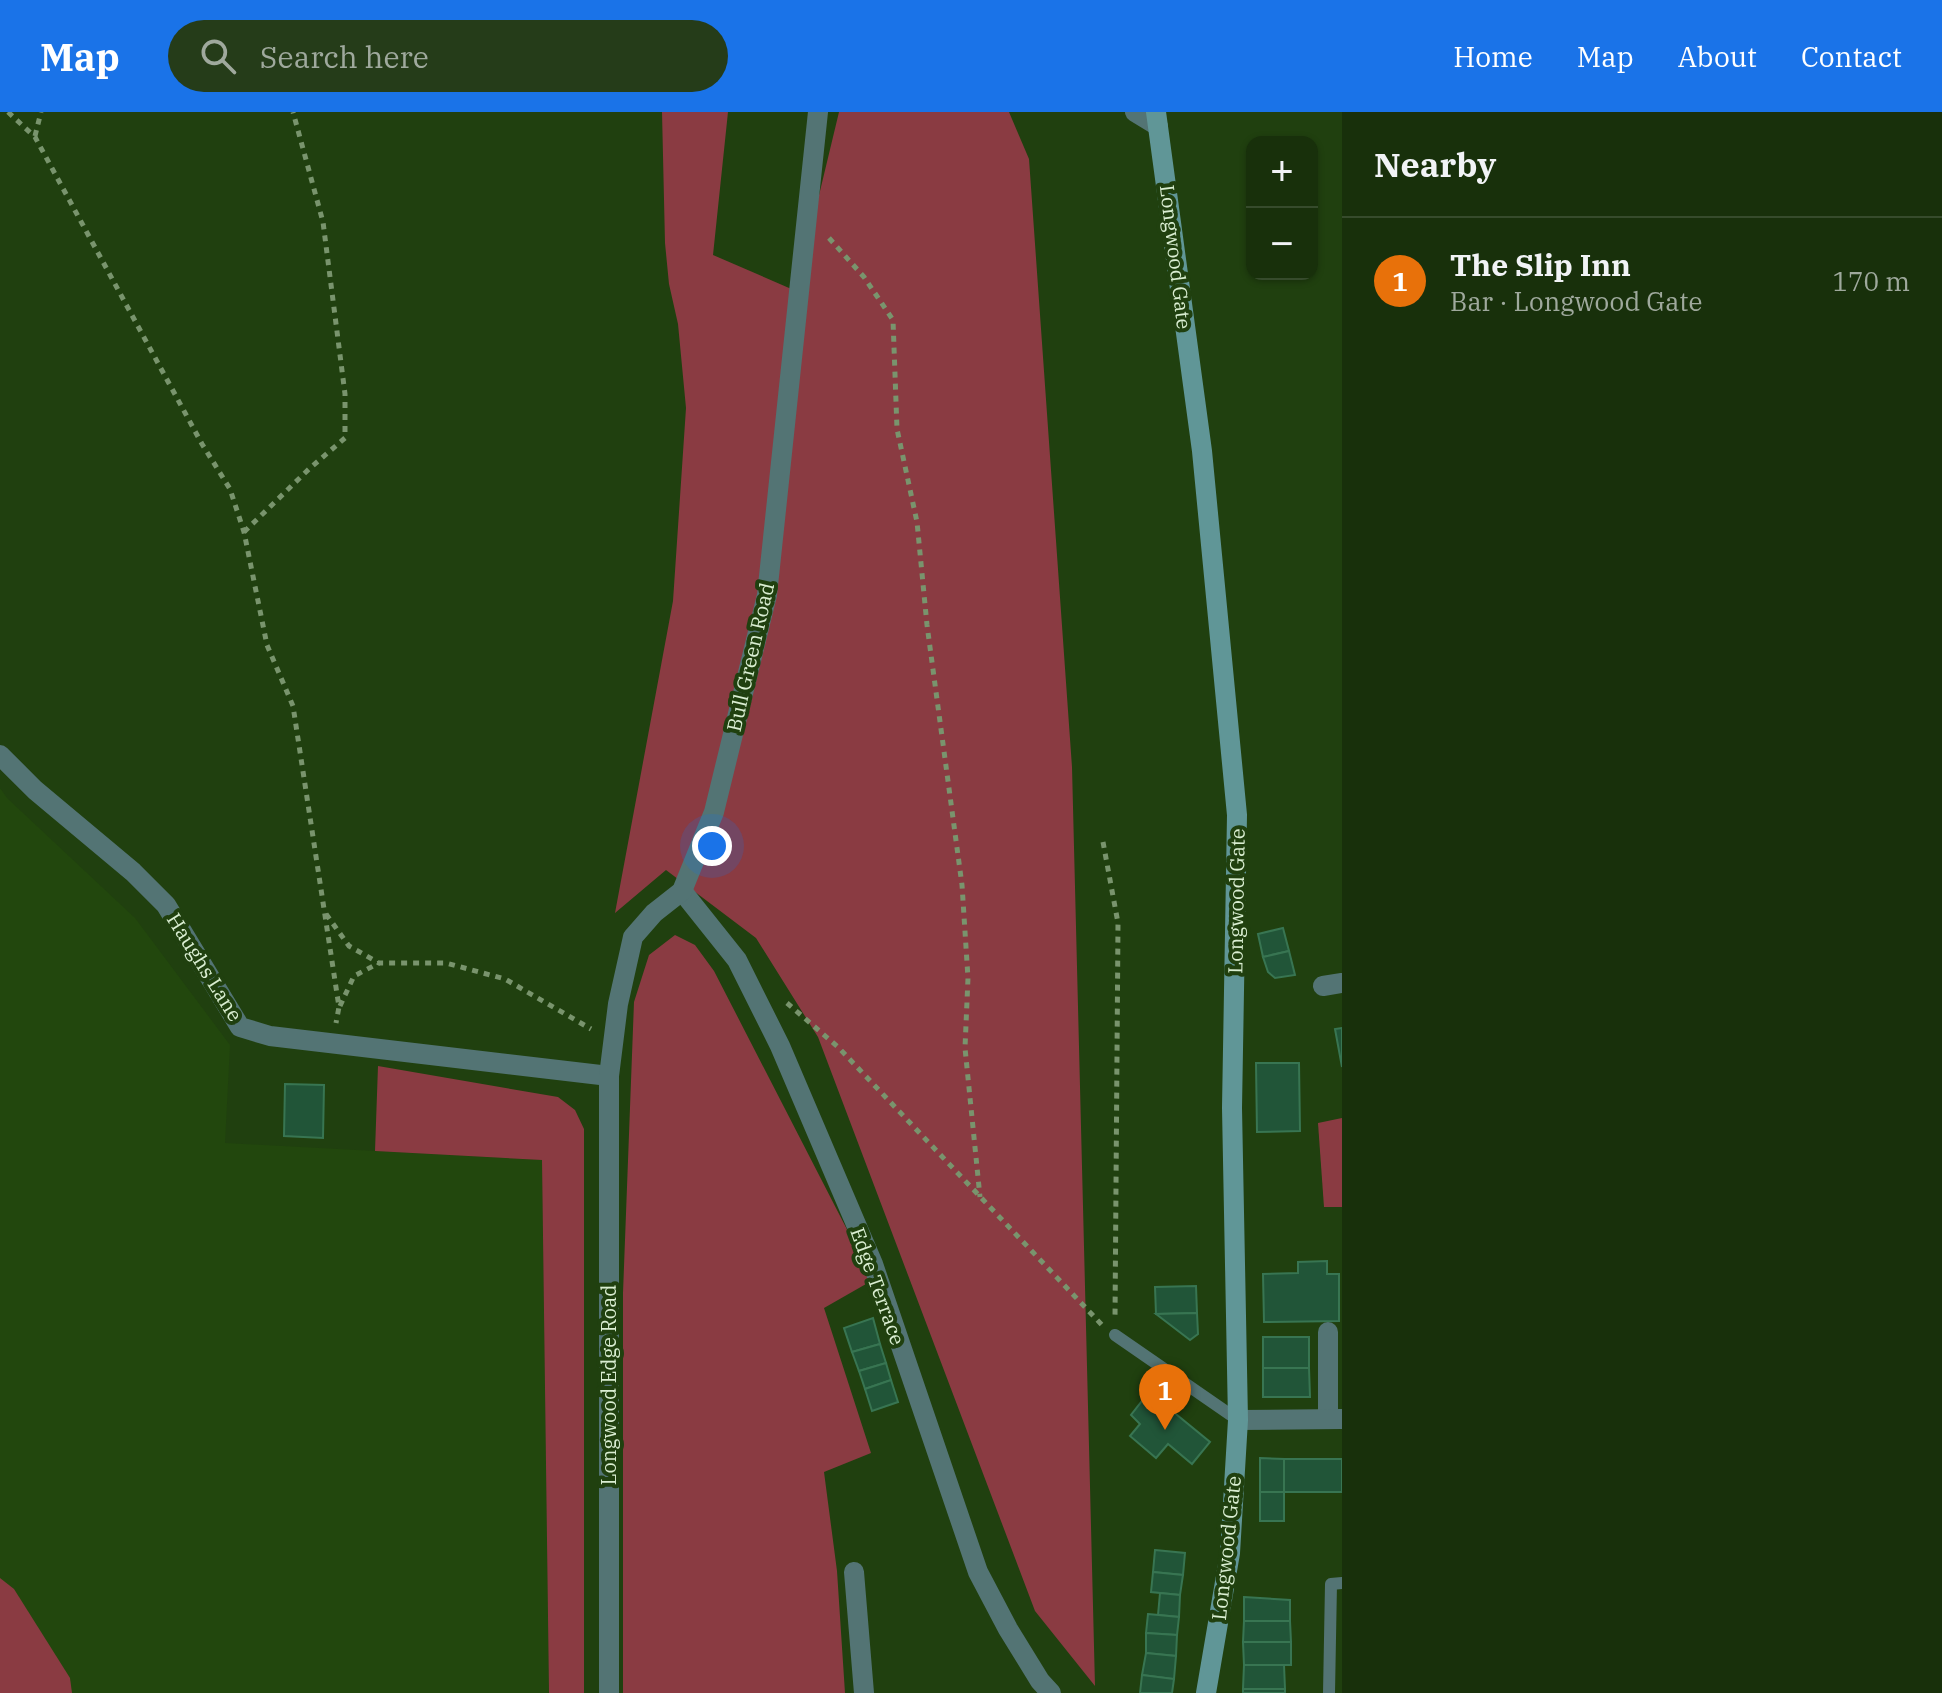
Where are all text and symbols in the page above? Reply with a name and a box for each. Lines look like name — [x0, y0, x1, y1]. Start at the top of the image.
search box — [168, 20, 728, 92]
text: Map — [40, 32, 120, 81]
icon: search — [196, 34, 240, 78]
text: Search here — [260, 37, 429, 76]
text: Home — [1453, 38, 1533, 75]
text: Map — [1577, 38, 1634, 75]
text: About — [1678, 38, 1757, 75]
text: Contact — [1801, 38, 1902, 75]
map controls — [1246, 136, 1318, 280]
button: + — [1246, 136, 1318, 208]
text: Nearby — [1374, 142, 1496, 186]
street label: Longwood Gate — [1154, 183, 1198, 331]
button: − — [1246, 208, 1318, 280]
text: The Slip Inn — [1450, 245, 1631, 284]
text: 1 — [1392, 264, 1408, 298]
text: 170 m — [1832, 264, 1910, 298]
text: Bar · Longwood Gate — [1450, 284, 1702, 318]
street label: Bull Green Road — [720, 580, 780, 734]
your location — [692, 826, 732, 866]
street label: Longwood Gate — [1221, 828, 1251, 974]
street label: Haughs Lane — [161, 908, 249, 1026]
street label: Edge Terrace — [844, 1223, 912, 1349]
street label: Longwood Edge Road — [595, 1285, 622, 1485]
pin: 1 — [1139, 1364, 1191, 1430]
street label: Longwood Gate — [1205, 1474, 1247, 1622]

